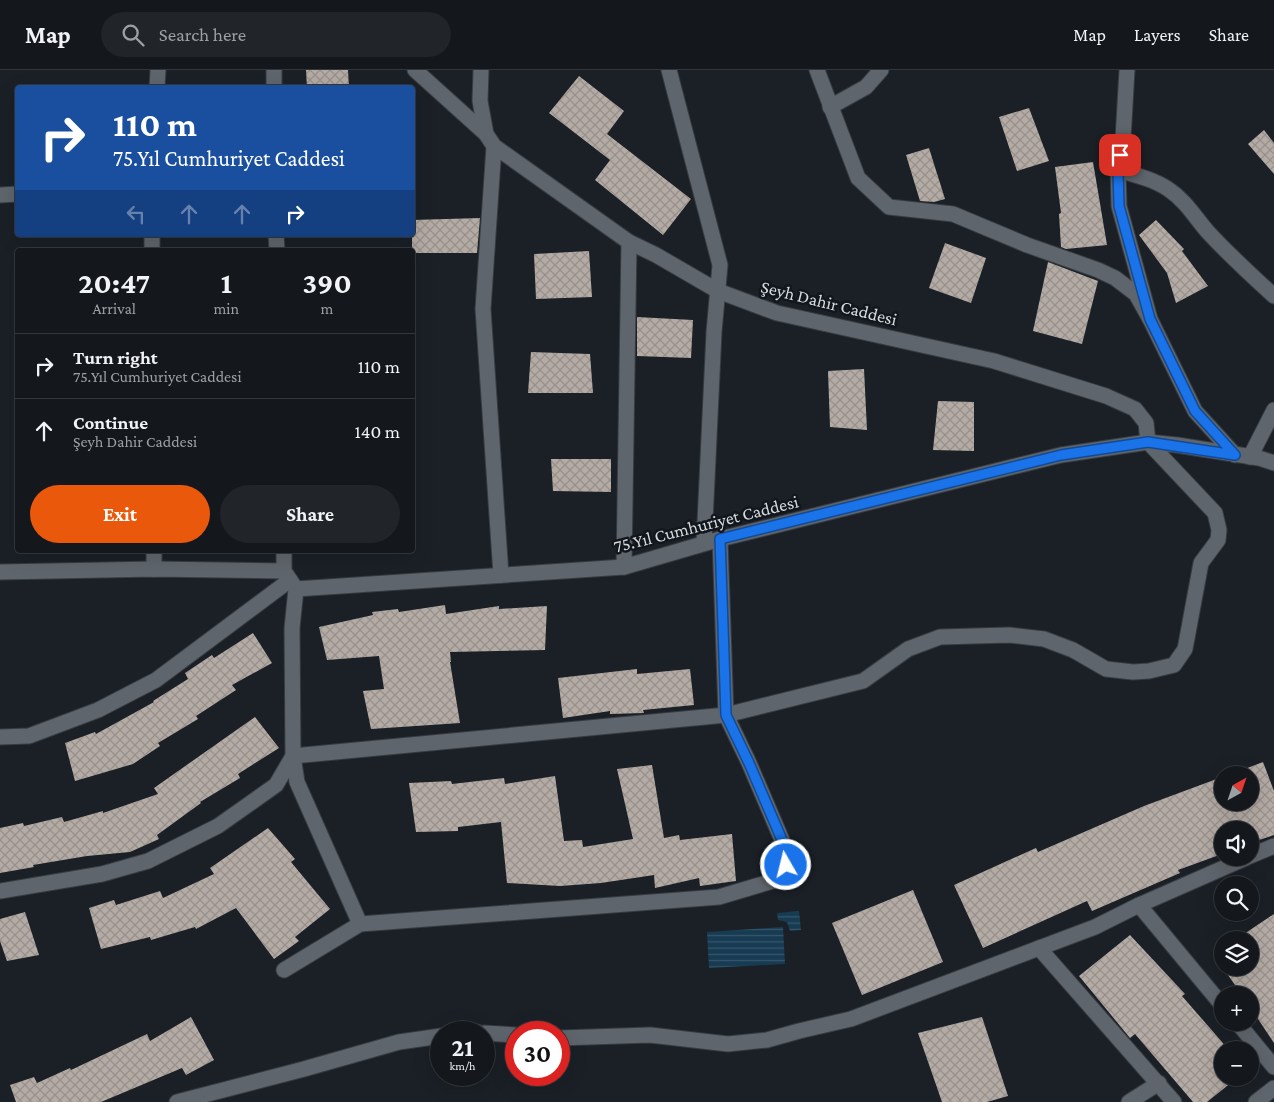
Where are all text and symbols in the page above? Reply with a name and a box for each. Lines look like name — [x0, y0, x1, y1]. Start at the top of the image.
search box — [101, 12, 451, 57]
text: Map — [25, 21, 71, 48]
icon: search — [119, 21, 147, 49]
text: Search here — [159, 24, 246, 45]
text: Map — [1073, 25, 1106, 45]
text: Layers — [1134, 25, 1181, 45]
text: Share — [1209, 25, 1249, 45]
icon: right — [30, 105, 95, 170]
text: 110 m — [113, 105, 197, 144]
pin — [1099, 134, 1141, 176]
icon: arrive — [1106, 141, 1134, 169]
text: 75.Yıl Cumhuriyet Caddesi — [113, 146, 345, 171]
icon: left — [122, 200, 150, 228]
icon: ahead — [175, 200, 203, 228]
icon: ahead — [228, 200, 256, 228]
icon: right — [281, 200, 309, 228]
text: 20:47 — [78, 266, 150, 299]
text: 1 — [221, 266, 232, 299]
text: 390 — [302, 266, 352, 299]
street label: Şeyh Dahir Caddesi — [759, 276, 899, 330]
text: Arrival — [92, 300, 136, 317]
text: min — [213, 300, 239, 317]
text: m — [321, 300, 333, 317]
text: Turn right — [73, 347, 158, 368]
icon: right — [30, 352, 58, 380]
text: 110 m — [358, 356, 400, 377]
text: 75.Yıl Cumhuriyet Caddesi — [73, 368, 242, 385]
text: Continue — [73, 412, 148, 433]
icon: ahead — [30, 417, 58, 445]
text: 140 m — [354, 421, 400, 442]
text: Şeyh Dahir Caddesi — [73, 433, 197, 450]
button: Exit — [30, 485, 210, 543]
button: Share — [220, 485, 400, 543]
street label: 75.Yıl Cumhuriyet Caddesi — [612, 491, 801, 557]
north arrow — [1214, 766, 1259, 811]
map controls — [1214, 766, 1259, 1086]
button: sound — [1214, 821, 1259, 866]
position arrow — [759, 838, 811, 890]
button: search — [1214, 876, 1259, 921]
button: layers — [1214, 931, 1259, 976]
button: + — [1214, 986, 1259, 1031]
speed limit sign: 30 — [505, 1021, 570, 1086]
text: 21 — [451, 1034, 474, 1061]
button: − — [1214, 1041, 1259, 1086]
text: km/h — [450, 1059, 475, 1073]

